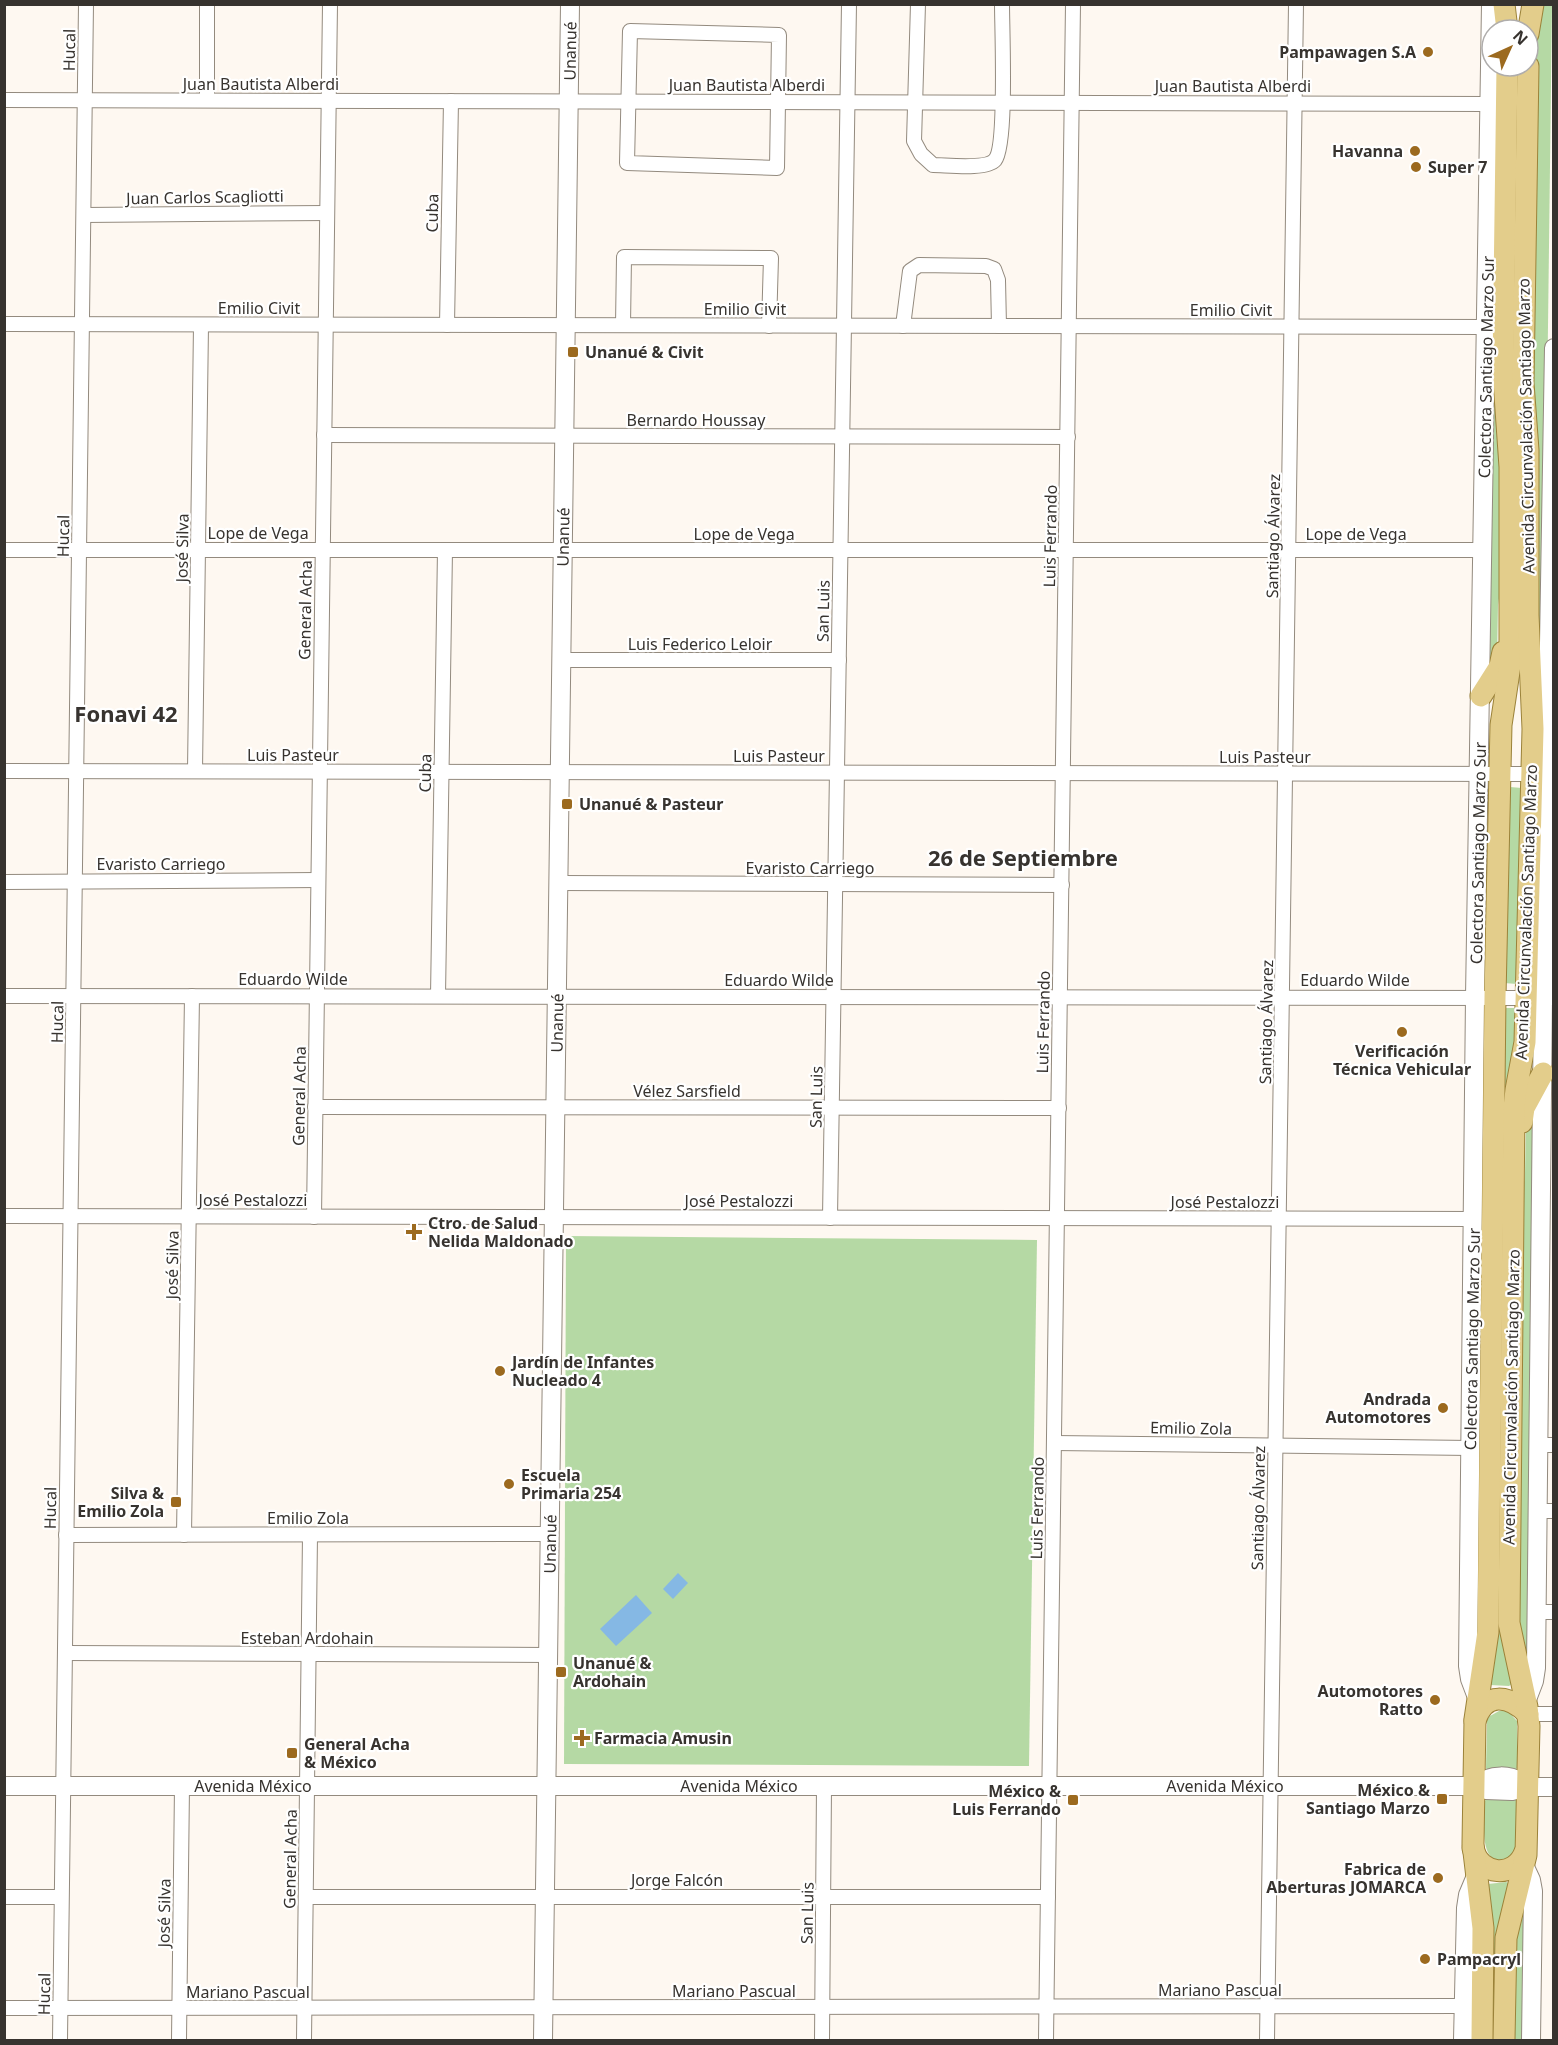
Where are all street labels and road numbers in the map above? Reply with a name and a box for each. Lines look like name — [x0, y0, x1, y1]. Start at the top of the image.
street label: Unanué — [558, 21, 582, 81]
street label: Hucal — [58, 29, 80, 71]
street label: Juan Bautista Alberdi — [181, 73, 339, 95]
street label: Juan Bautista Alberdi — [667, 74, 825, 96]
street label: Juan Bautista Alberdi — [1153, 75, 1311, 97]
street label: Juan Carlos Scagliotti — [124, 185, 284, 209]
street label: Cuba — [421, 193, 443, 233]
street label: Colectora Santiago Marzo Sur — [1473, 255, 1499, 478]
street label: Avenida Circunvalación Santiago Marzo — [1512, 278, 1540, 574]
street label: Emilio Civit — [218, 297, 300, 319]
street label: Emilio Civit — [704, 298, 786, 320]
street label: Emilio Civit — [1190, 299, 1272, 321]
street label: Bernardo Houssay — [627, 409, 766, 431]
street label: Santiago Álvarez — [1261, 474, 1285, 598]
street label: Luis Ferrando — [1038, 484, 1062, 588]
street label: Unanué — [551, 507, 575, 567]
street label: José Silva — [170, 513, 194, 585]
street label: Hucal — [52, 515, 74, 557]
street label: Lope de Vega — [207, 522, 309, 544]
street label: Lope de Vega — [693, 523, 795, 545]
street label: Lope de Vega — [1305, 523, 1407, 545]
street label: General Acha — [293, 560, 317, 660]
street label: San Luis — [811, 580, 835, 642]
street label: Luis Federico Leloir — [628, 633, 773, 655]
street label: Colectora Santiago Marzo Sur — [1465, 741, 1491, 964]
street label: Luis Pasteur — [247, 744, 339, 766]
street label: Luis Pasteur — [733, 745, 825, 767]
street label: Luis Pasteur — [1219, 746, 1311, 768]
street label: Cuba — [414, 753, 436, 793]
street label: Avenida Circunvalación Santiago Marzo — [1510, 764, 1542, 1060]
street label: Evaristo Carriego — [97, 853, 226, 875]
street label: Evaristo Carriego — [746, 857, 875, 879]
street label: Santiago Álvarez — [1254, 960, 1278, 1084]
street label: Eduardo Wilde — [238, 968, 348, 990]
street label: Eduardo Wilde — [724, 969, 834, 991]
street label: Eduardo Wilde — [1300, 969, 1410, 991]
street label: Luis Ferrando — [1031, 970, 1055, 1074]
street label: Unanué — [545, 993, 569, 1053]
street label: Hucal — [46, 1001, 68, 1043]
street label: General Acha — [287, 1046, 311, 1146]
street label: San Luis — [804, 1066, 828, 1128]
street label: Vélez Sarsfield — [633, 1080, 741, 1102]
street label: José Pestalozzi — [197, 1189, 307, 1211]
street label: José Pestalozzi — [683, 1190, 793, 1212]
street label: José Pestalozzi — [1169, 1191, 1279, 1213]
street label: Colectora Santiago Marzo Sur — [1459, 1227, 1485, 1450]
street label: José Silva — [160, 1230, 184, 1302]
street label: Avenida Circunvalación Santiago Marzo — [1497, 1249, 1525, 1545]
street label: Emilio Zola — [1150, 1416, 1232, 1440]
street label: Santiago Álvarez — [1246, 1446, 1270, 1570]
street label: Luis Ferrando — [1025, 1456, 1049, 1560]
street label: Hucal — [39, 1487, 61, 1529]
street label: Emilio Zola — [267, 1507, 349, 1529]
street label: Unanué — [538, 1514, 562, 1574]
street label: Esteban Ardohain — [240, 1627, 374, 1649]
street label: Avenida México — [194, 1775, 312, 1797]
street label: Avenida México — [680, 1775, 798, 1797]
street label: Avenida México — [1166, 1775, 1284, 1797]
street label: General Acha — [278, 1809, 302, 1909]
street label: Jorge Falcón — [629, 1869, 723, 1891]
street label: José Silva — [152, 1878, 176, 1950]
street label: San Luis — [795, 1882, 819, 1944]
street label: Hucal — [33, 1973, 55, 2015]
street label: Mariano Pascual — [1158, 1979, 1282, 2001]
street label: Mariano Pascual — [672, 1980, 796, 2002]
street label: Mariano Pascual — [186, 1981, 310, 2003]

